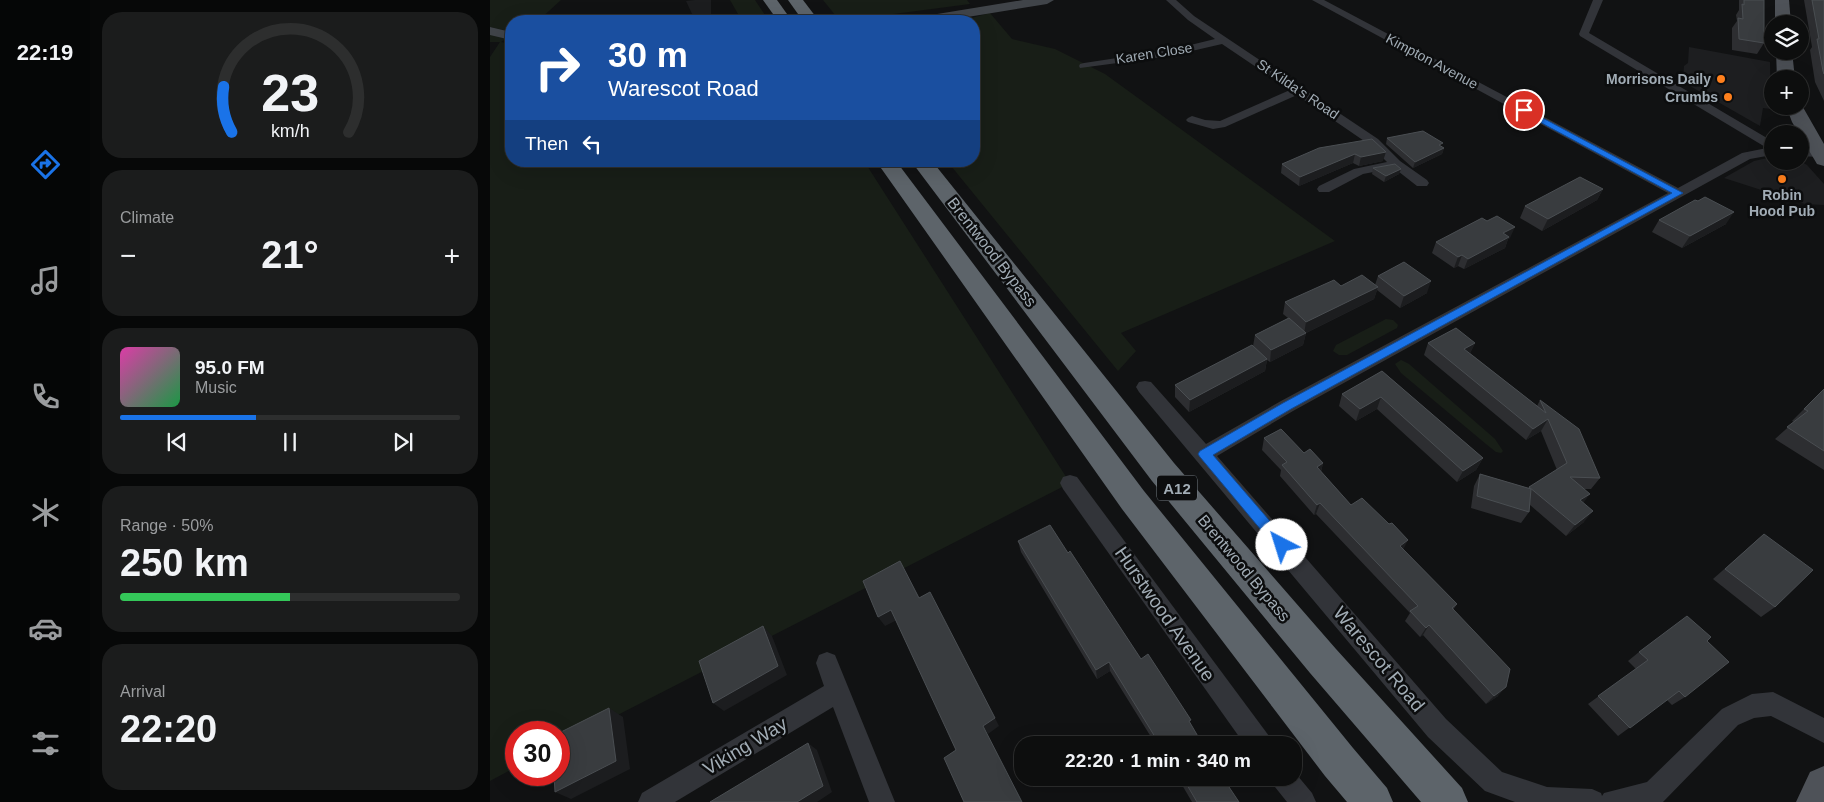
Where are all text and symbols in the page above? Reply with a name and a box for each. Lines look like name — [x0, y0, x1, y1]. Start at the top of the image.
map controls — [1764, 15, 1809, 170]
button: layers — [1764, 15, 1809, 60]
street label: Kimpton Avenue — [1383, 30, 1481, 92]
icon: right — [525, 35, 590, 100]
text: 30 m — [608, 35, 688, 74]
street label: Karen Close — [1115, 39, 1194, 67]
text: 22:19 — [17, 40, 73, 65]
street label: St Kilda's Road — [1254, 56, 1342, 122]
text: 23 — [261, 64, 319, 122]
button: + — [1764, 70, 1809, 115]
place label: Morrisons Daily — [1606, 71, 1711, 87]
marker: Morrisons Daily — [1715, 73, 1727, 85]
text: Warescot Road — [608, 76, 759, 101]
pin — [1503, 89, 1545, 131]
place label: Crumbs — [1665, 89, 1718, 105]
marker: Crumbs — [1722, 91, 1734, 103]
icon: arrive — [1510, 96, 1538, 124]
text: km/h — [271, 121, 309, 141]
button: − — [1764, 125, 1809, 170]
icon: left — [578, 130, 606, 158]
text: Then — [525, 133, 568, 154]
icon: directions — [28, 147, 63, 182]
marker: Robin Hood Pub — [1776, 173, 1788, 185]
place label: Robin Hood Pub — [1749, 187, 1815, 219]
street label: Brentwood Bypass — [944, 194, 1040, 310]
text: Climate — [120, 209, 174, 226]
text: 21° — [261, 234, 319, 276]
text: − — [120, 240, 136, 271]
text: + — [444, 240, 460, 271]
icon: music — [28, 263, 63, 298]
text: 95.0 FM — [195, 357, 265, 378]
icon: phone — [28, 379, 63, 414]
text: Music — [195, 379, 237, 396]
icon: previous — [163, 428, 191, 456]
icon: pause — [276, 428, 304, 456]
icon: next — [389, 428, 417, 456]
road number: A12 — [1157, 476, 1197, 500]
icon: climate — [28, 495, 63, 530]
street label: Brentwood Bypass — [1195, 511, 1293, 625]
text: Range · 50% — [120, 517, 213, 534]
position arrow — [1255, 518, 1307, 570]
text: 250 km — [120, 542, 249, 584]
street label: Hurstwood Avenue — [1111, 543, 1219, 685]
street label: Warescot Road — [1329, 602, 1429, 716]
icon: car — [28, 611, 63, 646]
text: Arrival — [120, 683, 165, 700]
text: 22:20 — [120, 708, 217, 750]
street label: Viking Way — [699, 713, 791, 779]
speed limit sign: 30 — [505, 721, 570, 786]
icon: filters — [28, 726, 63, 761]
text: 22:20 · 1 min · 340 m — [1065, 750, 1251, 771]

